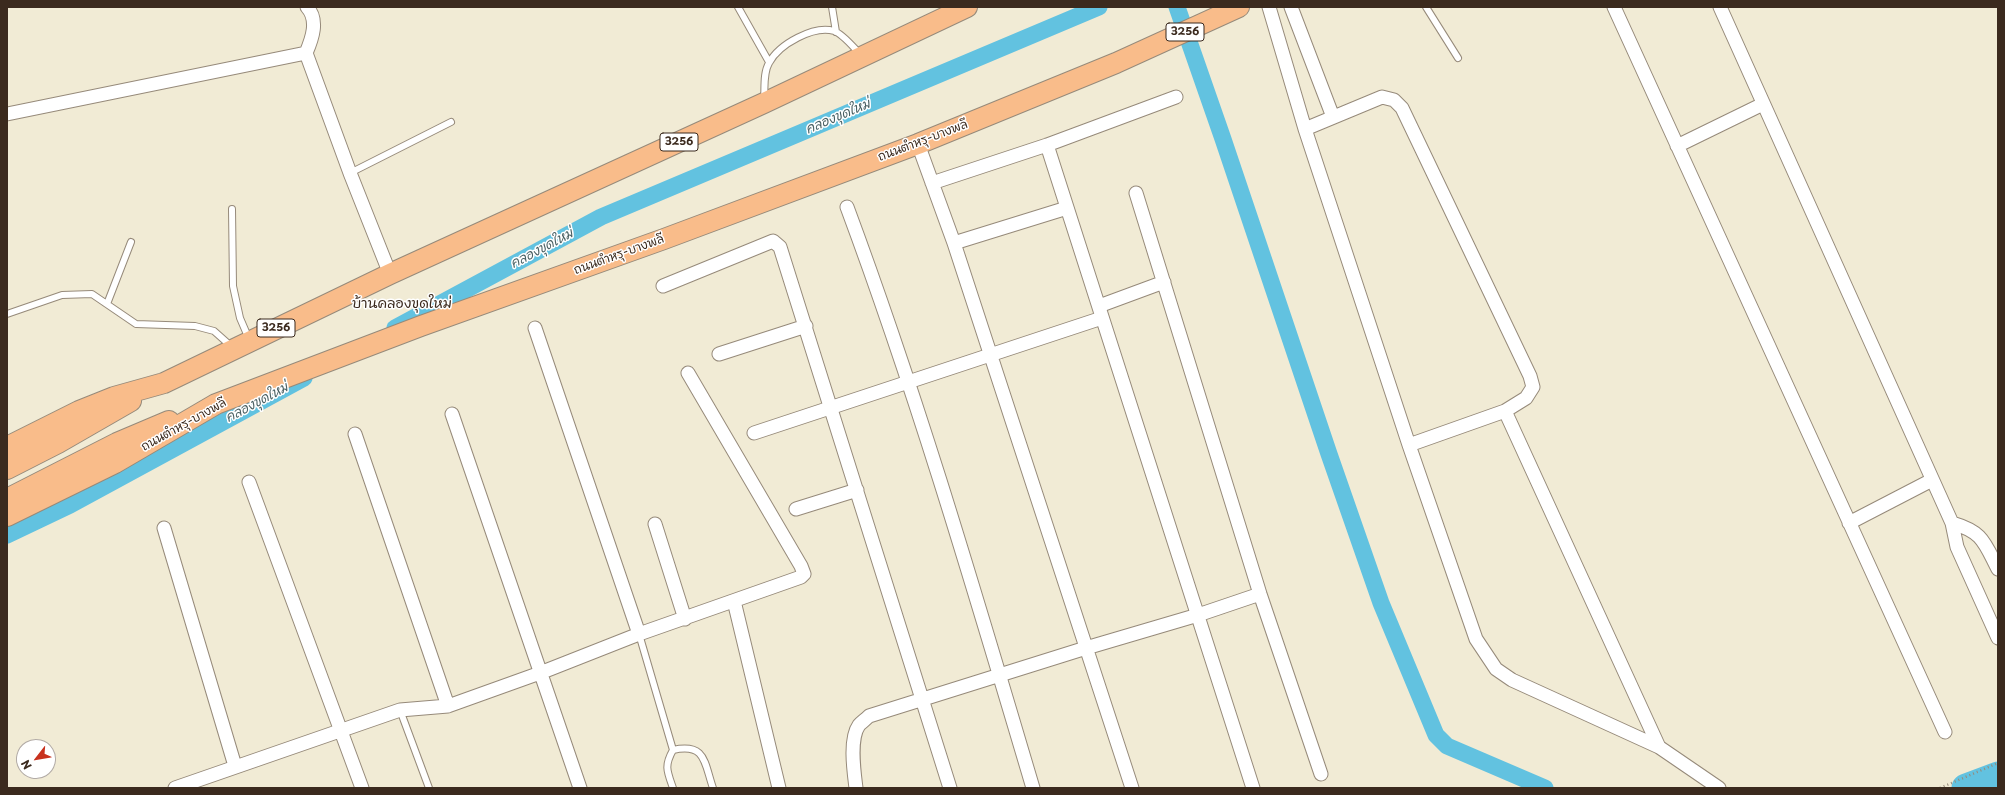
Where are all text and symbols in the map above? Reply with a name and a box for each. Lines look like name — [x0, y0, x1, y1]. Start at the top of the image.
road number: 3256 — [1166, 23, 1204, 41]
water label: คลองขุดใหม่ — [803, 96, 873, 138]
street label: ถนนตำหรุ-บางพลี — [876, 117, 970, 165]
road number: 3256 — [660, 133, 698, 151]
water label: คลองขุดใหม่ — [508, 226, 576, 272]
street label: ถนนตำหรุ-บางพลี — [572, 232, 666, 278]
district label: บ้านคลองขุดใหม่ — [352, 296, 452, 312]
road number: 3256 — [257, 319, 295, 337]
water label: คลองขุดใหม่ — [223, 380, 291, 426]
street label: ถนนตำหรุ-บางพลี — [139, 396, 229, 454]
north arrow — [16, 739, 56, 779]
text: N — [17, 757, 36, 773]

